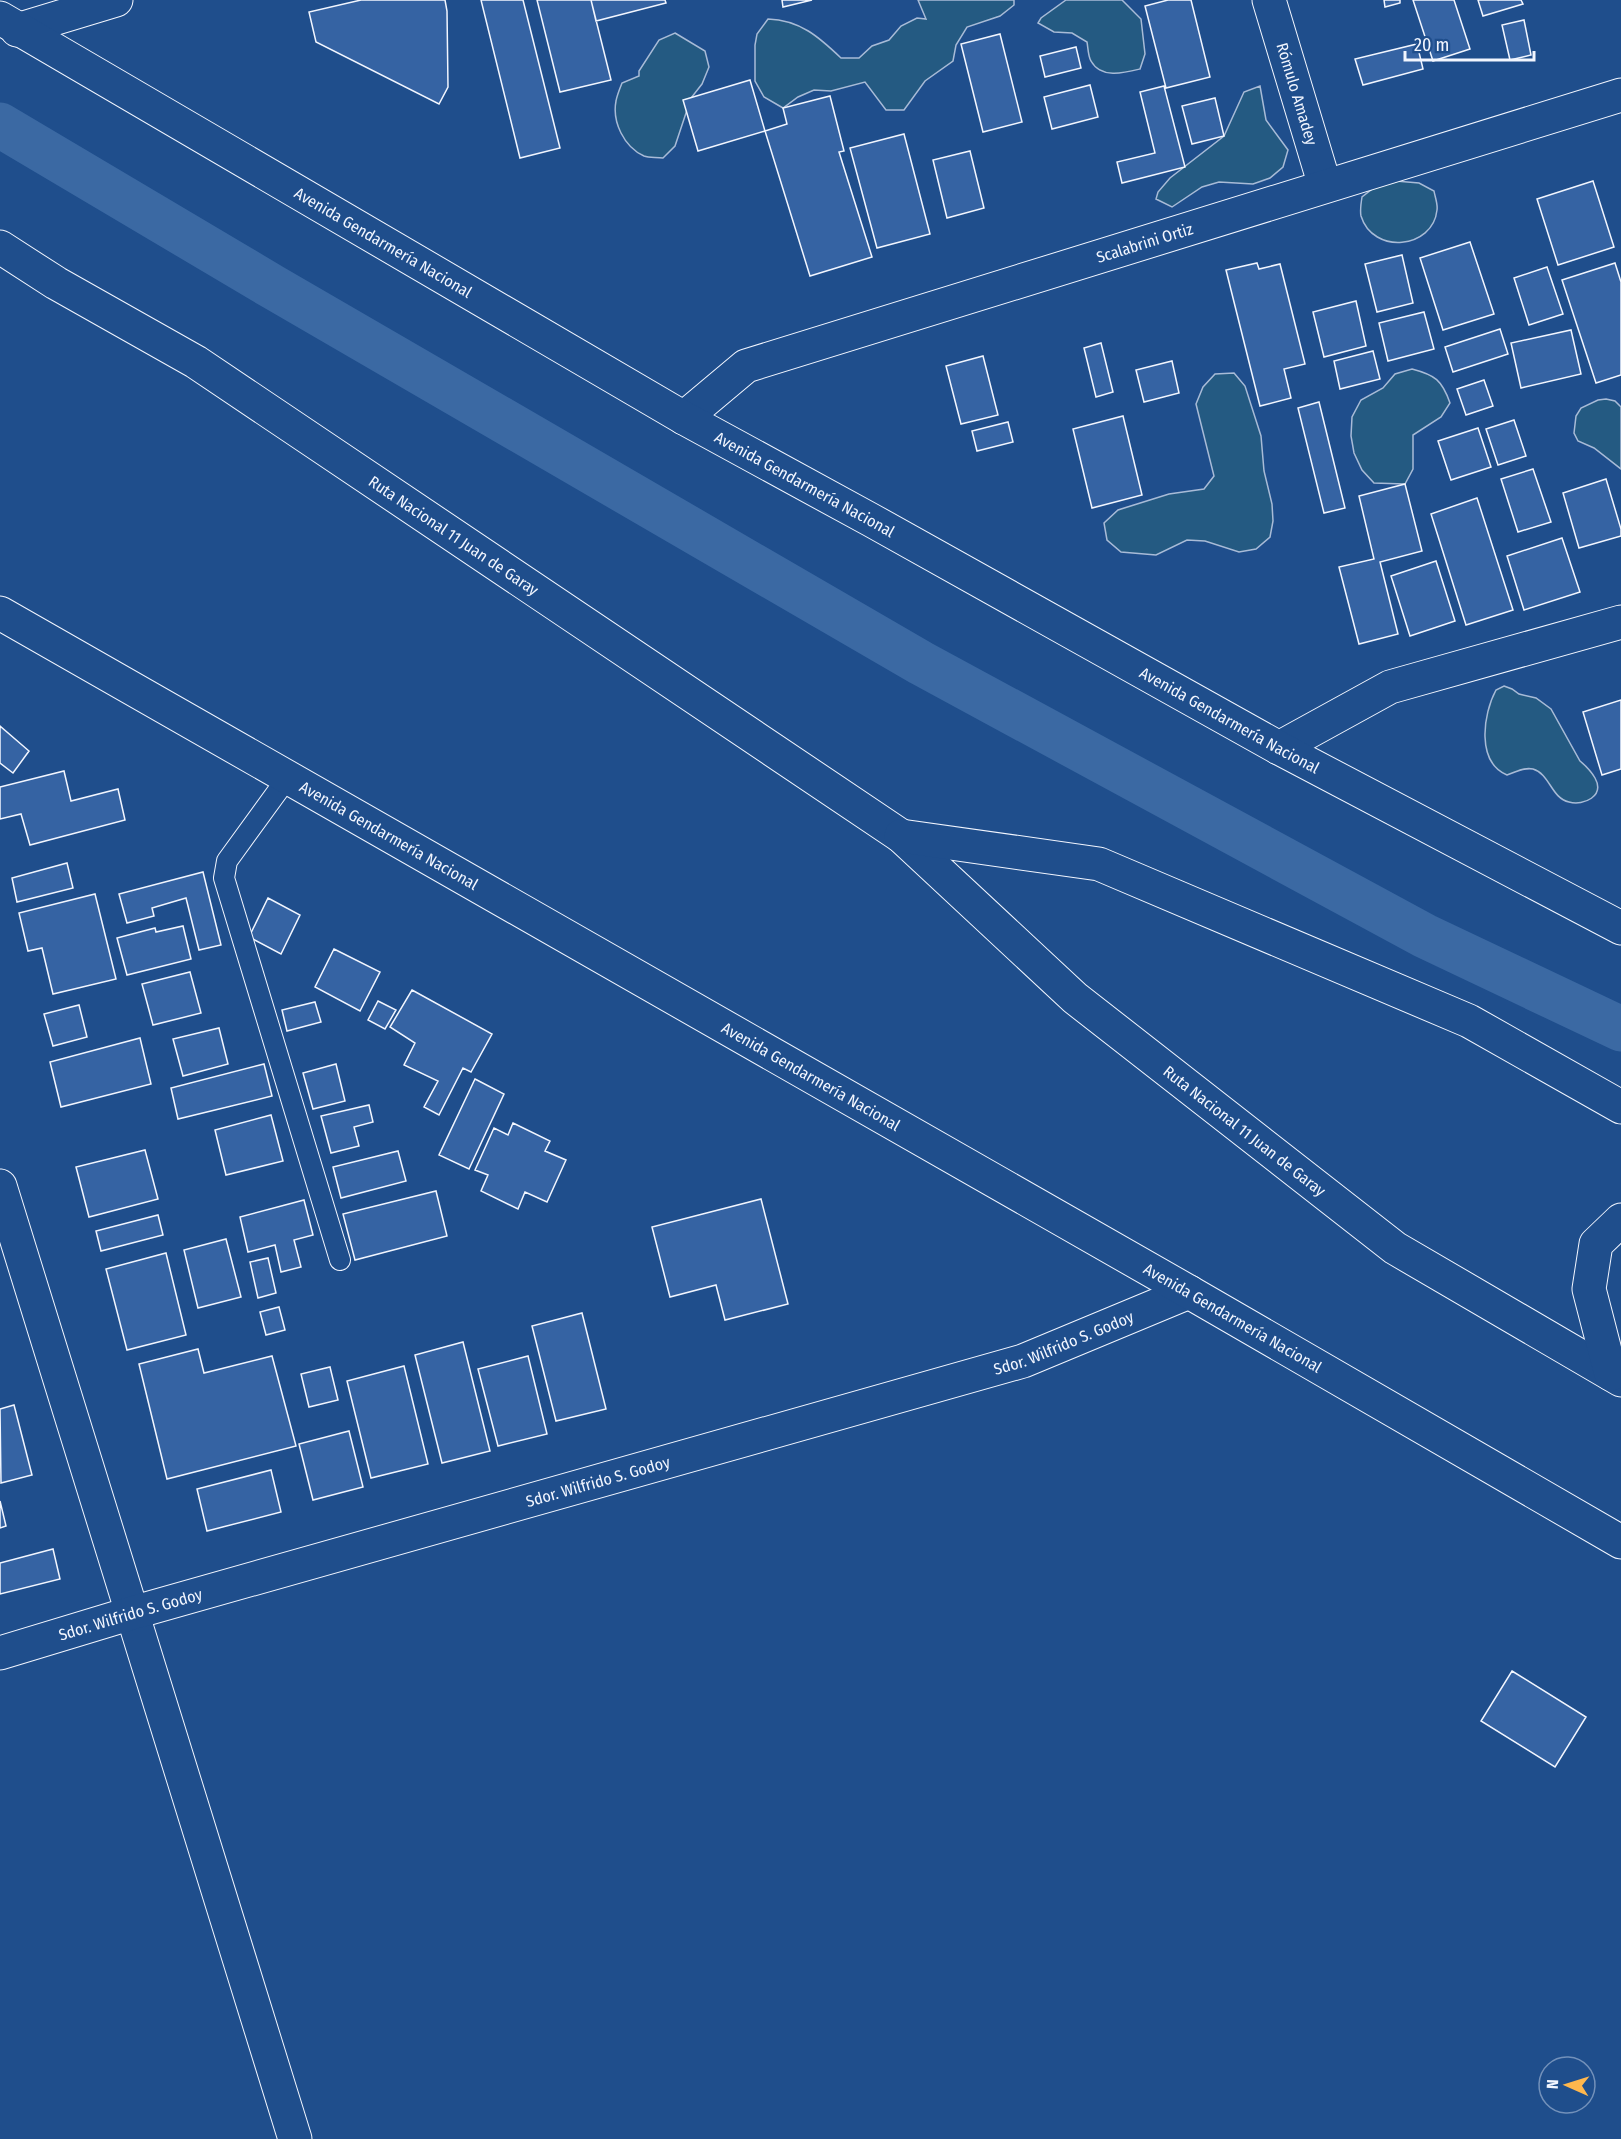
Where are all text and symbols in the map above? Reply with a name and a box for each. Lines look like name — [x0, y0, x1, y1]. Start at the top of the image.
scale bar — [1405, 24, 1534, 62]
text: 20 m — [1414, 34, 1449, 56]
street label: Rómulo Amadey — [1272, 40, 1321, 148]
street label: Avenida Gendarmería Nacional — [291, 183, 475, 302]
street label: Scalabrini Ortiz — [1094, 219, 1195, 267]
street label: Avenida Gendarmería Nacional — [711, 428, 898, 541]
street label: Ruta Nacional 11 Juan de Garay — [365, 472, 543, 600]
street label: Avenida Gendarmería Nacional — [1136, 663, 1322, 778]
street label: Avenida Gendarmería Nacional — [296, 777, 481, 894]
street label: Avenida Gendarmería Nacional — [718, 1018, 903, 1135]
street label: Ruta Nacional 11 Juan de Garay — [1159, 1062, 1330, 1201]
street label: Avenida Gendarmería Nacional — [1140, 1259, 1325, 1377]
street label: Sdor. Wilfrido S. Godoy — [991, 1307, 1137, 1379]
street label: Sdor. Wilfrido S. Godoy — [524, 1452, 673, 1511]
street label: Sdor. Wilfrido S. Godoy — [56, 1584, 205, 1645]
north arrow — [1537, 2055, 1597, 2115]
text: N — [1543, 2079, 1562, 2090]

